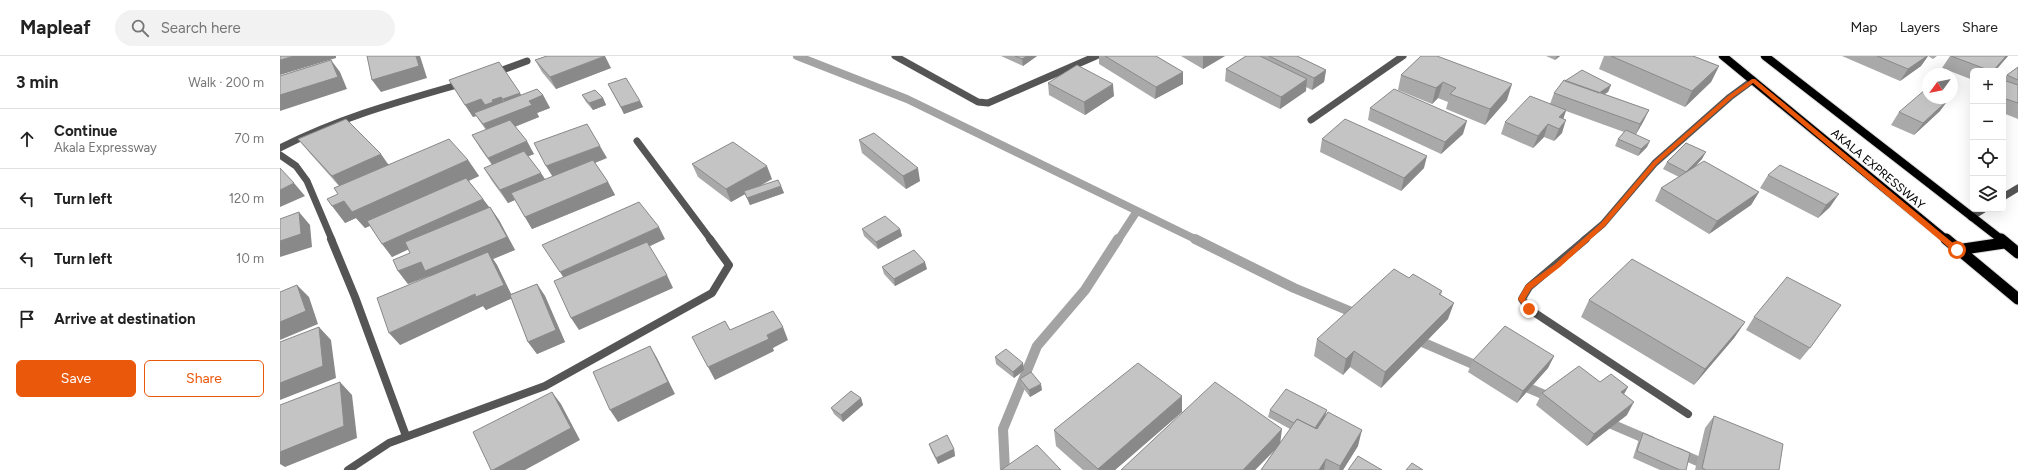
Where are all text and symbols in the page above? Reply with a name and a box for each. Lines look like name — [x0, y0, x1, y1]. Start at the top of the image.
search box — [115, 10, 395, 46]
text: Mapleaf — [20, 16, 91, 39]
icon: search — [129, 17, 151, 39]
text: Search here — [161, 19, 241, 37]
text: Map — [1850, 19, 1878, 36]
text: Layers — [1900, 19, 1940, 36]
text: Share — [1962, 19, 1998, 36]
north arrow — [1922, 68, 1958, 104]
map controls — [1970, 68, 2006, 212]
button: + — [1970, 68, 2006, 104]
text: 3 min — [16, 72, 58, 92]
text: Walk · 200 m — [188, 75, 264, 90]
button: − — [1970, 104, 2006, 140]
text: Continue — [54, 122, 117, 140]
street label: AKALA EXPRESSWAY — [1828, 126, 1928, 213]
icon: ahead — [16, 128, 38, 150]
text: 70 m — [234, 131, 264, 146]
text: Akala Expressway — [54, 140, 157, 155]
button: locate — [1970, 140, 2006, 176]
button: layers — [1970, 176, 2006, 212]
icon: left — [16, 188, 38, 210]
text: Turn left — [54, 190, 112, 208]
text: 120 m — [229, 191, 264, 206]
route start — [1948, 241, 1966, 259]
icon: left — [16, 248, 38, 270]
text: Turn left — [54, 250, 112, 268]
text: 10 m — [236, 251, 264, 266]
route end — [1520, 300, 1538, 318]
icon: arrive — [16, 308, 38, 330]
text: Arrive at destination — [54, 310, 195, 328]
button: Save — [16, 360, 136, 397]
button: Share — [144, 360, 264, 397]

